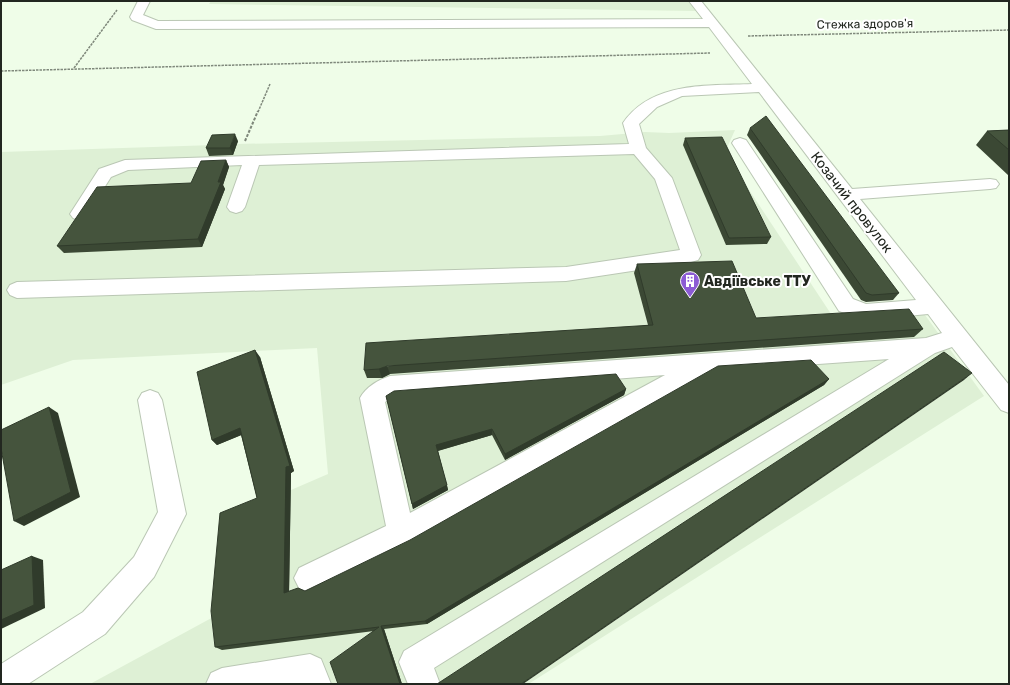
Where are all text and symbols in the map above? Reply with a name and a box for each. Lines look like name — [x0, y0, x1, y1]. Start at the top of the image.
street label: Стежка здоров'я — [817, 16, 913, 32]
street label: Козачий провулок — [807, 149, 896, 256]
building icon: Авдіївське ТТУ — [679, 270, 701, 298]
place label: Авдіївське ТТУ — [704, 273, 811, 290]

